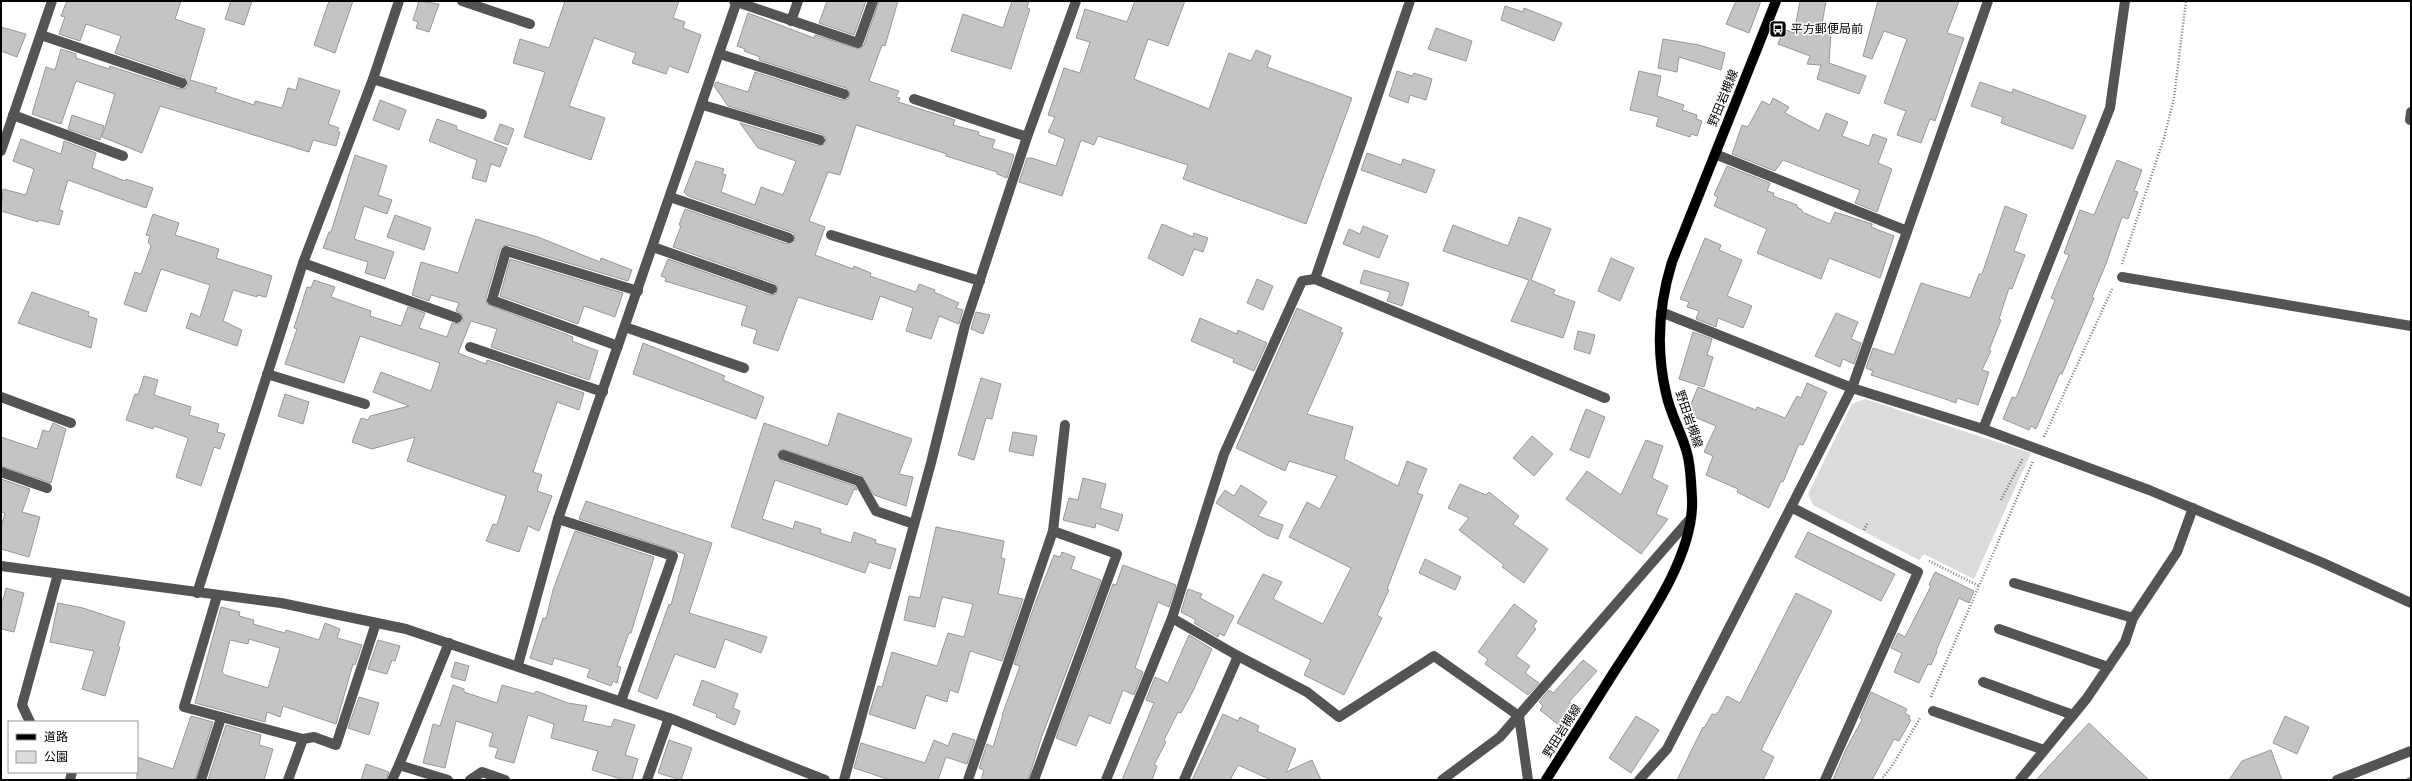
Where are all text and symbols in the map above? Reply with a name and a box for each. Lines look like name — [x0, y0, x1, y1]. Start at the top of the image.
bus stop icon: 平方郵便局前 — [1768, 19, 1788, 39]
place label: 平方郵便局前 — [1791, 22, 1863, 36]
street label: 野田岩槻線 — [1705, 68, 1741, 128]
street label: 野田岩槻線 — [1673, 388, 1705, 450]
street label: 野田岩槻線 — [1540, 702, 1584, 760]
legend — [8, 721, 138, 773]
text: 道路 — [44, 730, 68, 744]
text: 公園 — [44, 750, 68, 764]

